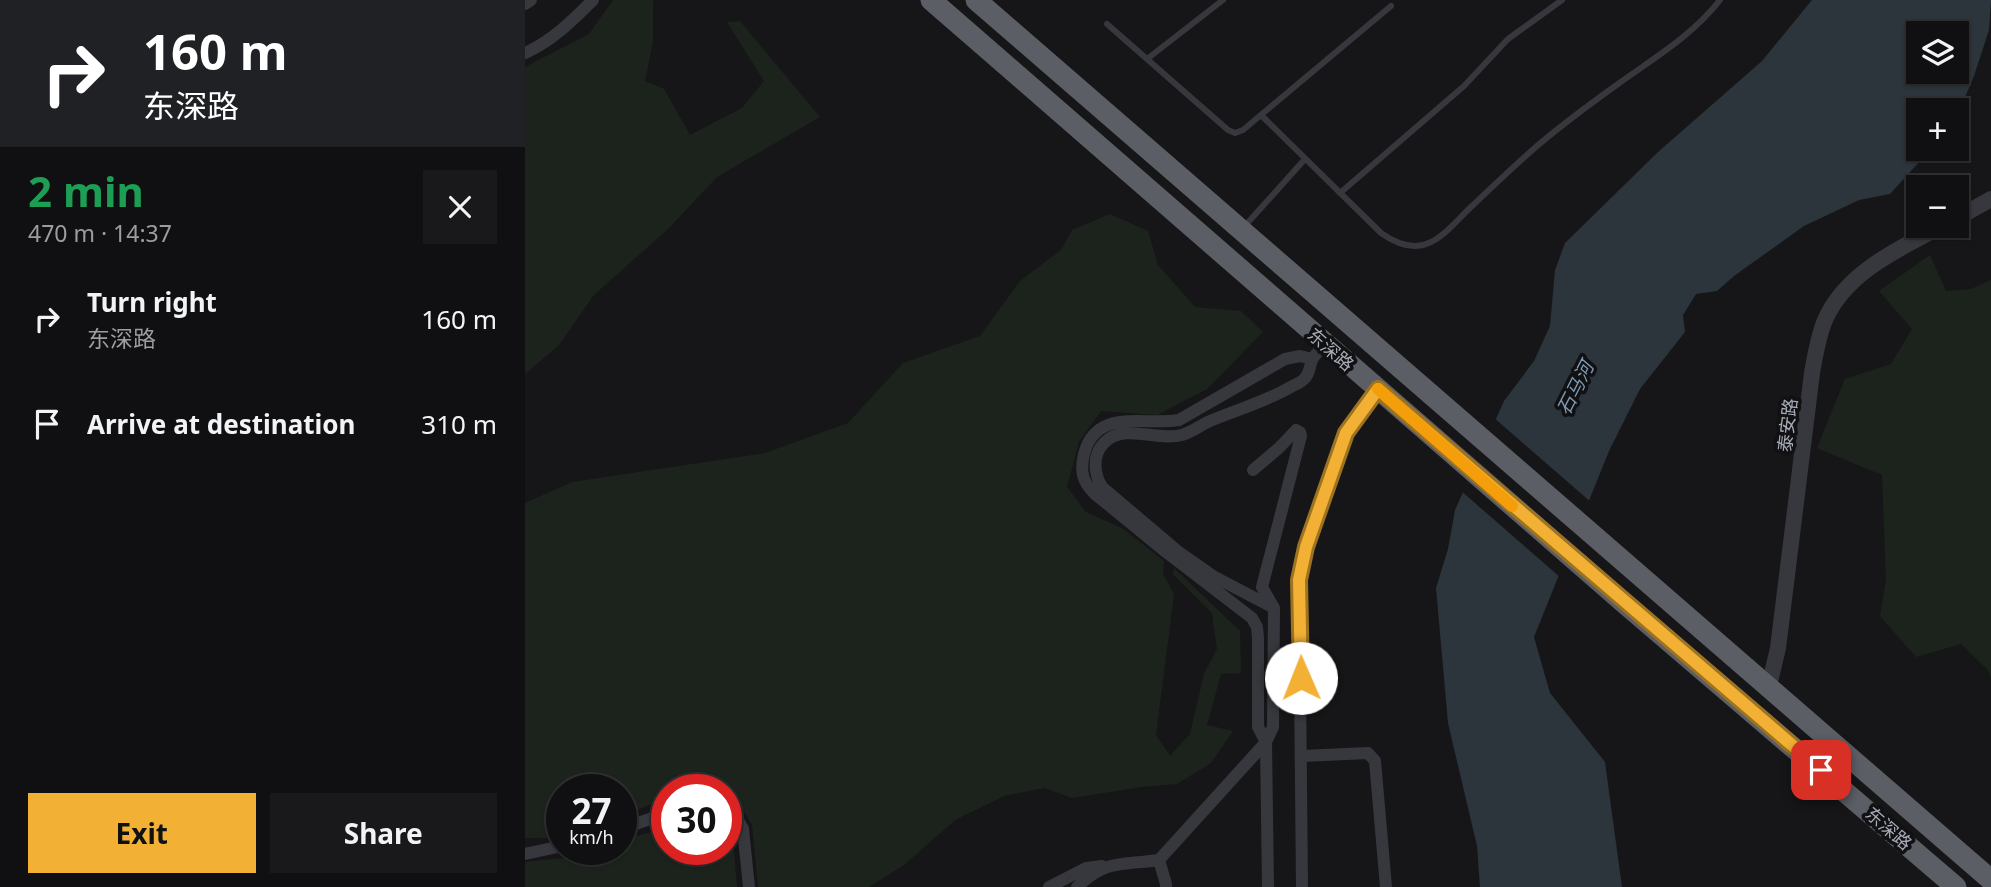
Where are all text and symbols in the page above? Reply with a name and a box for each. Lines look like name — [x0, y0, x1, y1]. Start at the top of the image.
text: 160 m — [143, 18, 288, 84]
map controls — [1906, 21, 1969, 238]
button: layers — [1906, 21, 1969, 84]
icon: right — [28, 28, 119, 119]
text: 东深路 — [143, 84, 239, 127]
button: + — [1906, 98, 1969, 161]
text: 2 min — [28, 162, 144, 219]
button: close — [423, 170, 497, 244]
button: − — [1906, 175, 1969, 238]
text: 470 m · 14:37 — [28, 217, 172, 249]
text: Turn right — [87, 284, 217, 320]
icon: right — [28, 300, 66, 338]
text: 160 m — [421, 301, 497, 337]
text: 东深路 — [87, 322, 156, 354]
street label: 东深路 — [1303, 322, 1359, 376]
water label: 石马河 — [1550, 353, 1601, 419]
street label: 泰安路 — [1772, 397, 1802, 453]
icon: arrive — [28, 405, 66, 443]
text: Arrive at destination — [87, 406, 356, 442]
text: 310 m — [421, 406, 497, 442]
position arrow — [1264, 641, 1338, 715]
pin — [1791, 740, 1851, 800]
icon: arrive — [1802, 751, 1840, 789]
speed limit sign: 30 — [651, 774, 742, 865]
text: 27 — [571, 787, 612, 834]
button: Exit — [28, 793, 256, 873]
button: Share — [270, 793, 497, 873]
street label: 东深路 — [1861, 801, 1917, 855]
text: km/h — [569, 825, 614, 849]

